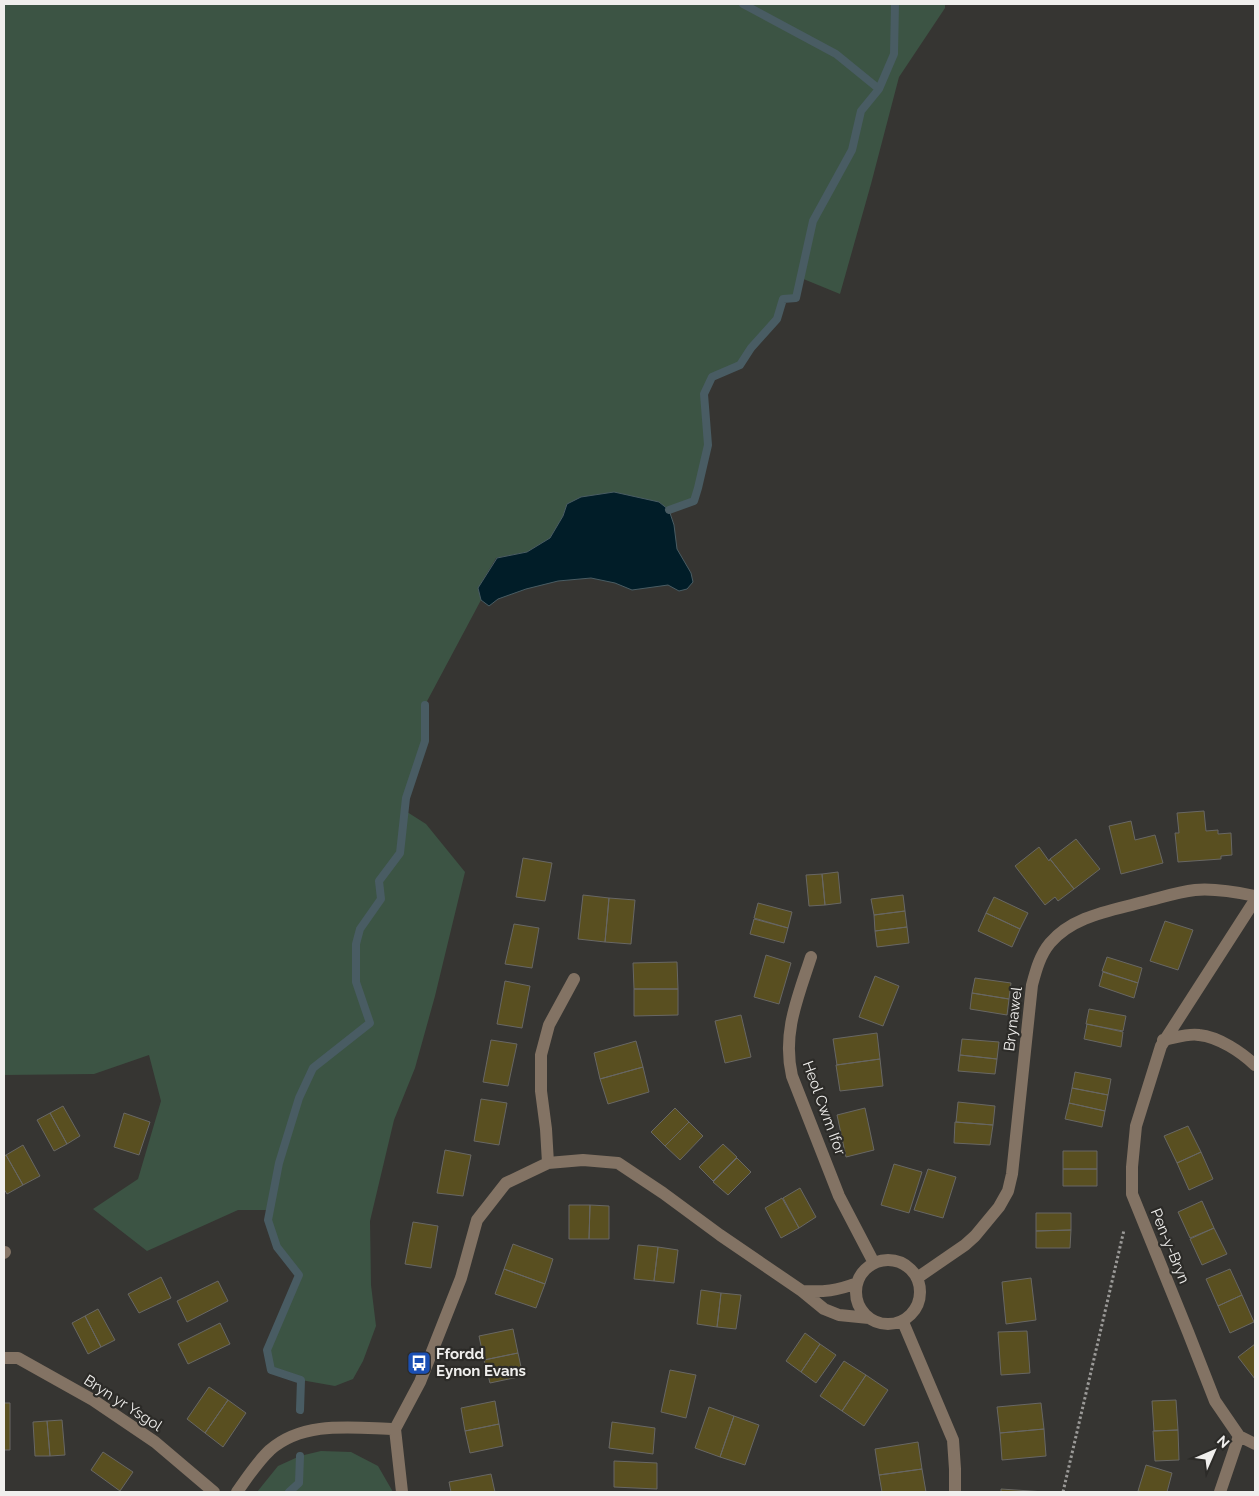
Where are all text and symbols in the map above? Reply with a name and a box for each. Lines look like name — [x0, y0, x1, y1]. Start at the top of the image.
street label: Brynawel — [1000, 985, 1026, 1052]
street label: Heol Cwm Ifor — [799, 1059, 850, 1158]
street label: Pen-y-Bryn — [1147, 1206, 1193, 1286]
place label: Ffordd Eynon Evans — [436, 1345, 526, 1380]
bus stop icon: Ffordd Eynon Evans — [406, 1350, 432, 1376]
street label: Bryn yr Ysgol — [80, 1371, 166, 1435]
north arrow — [1189, 1426, 1239, 1476]
text: N — [1214, 1432, 1233, 1451]

